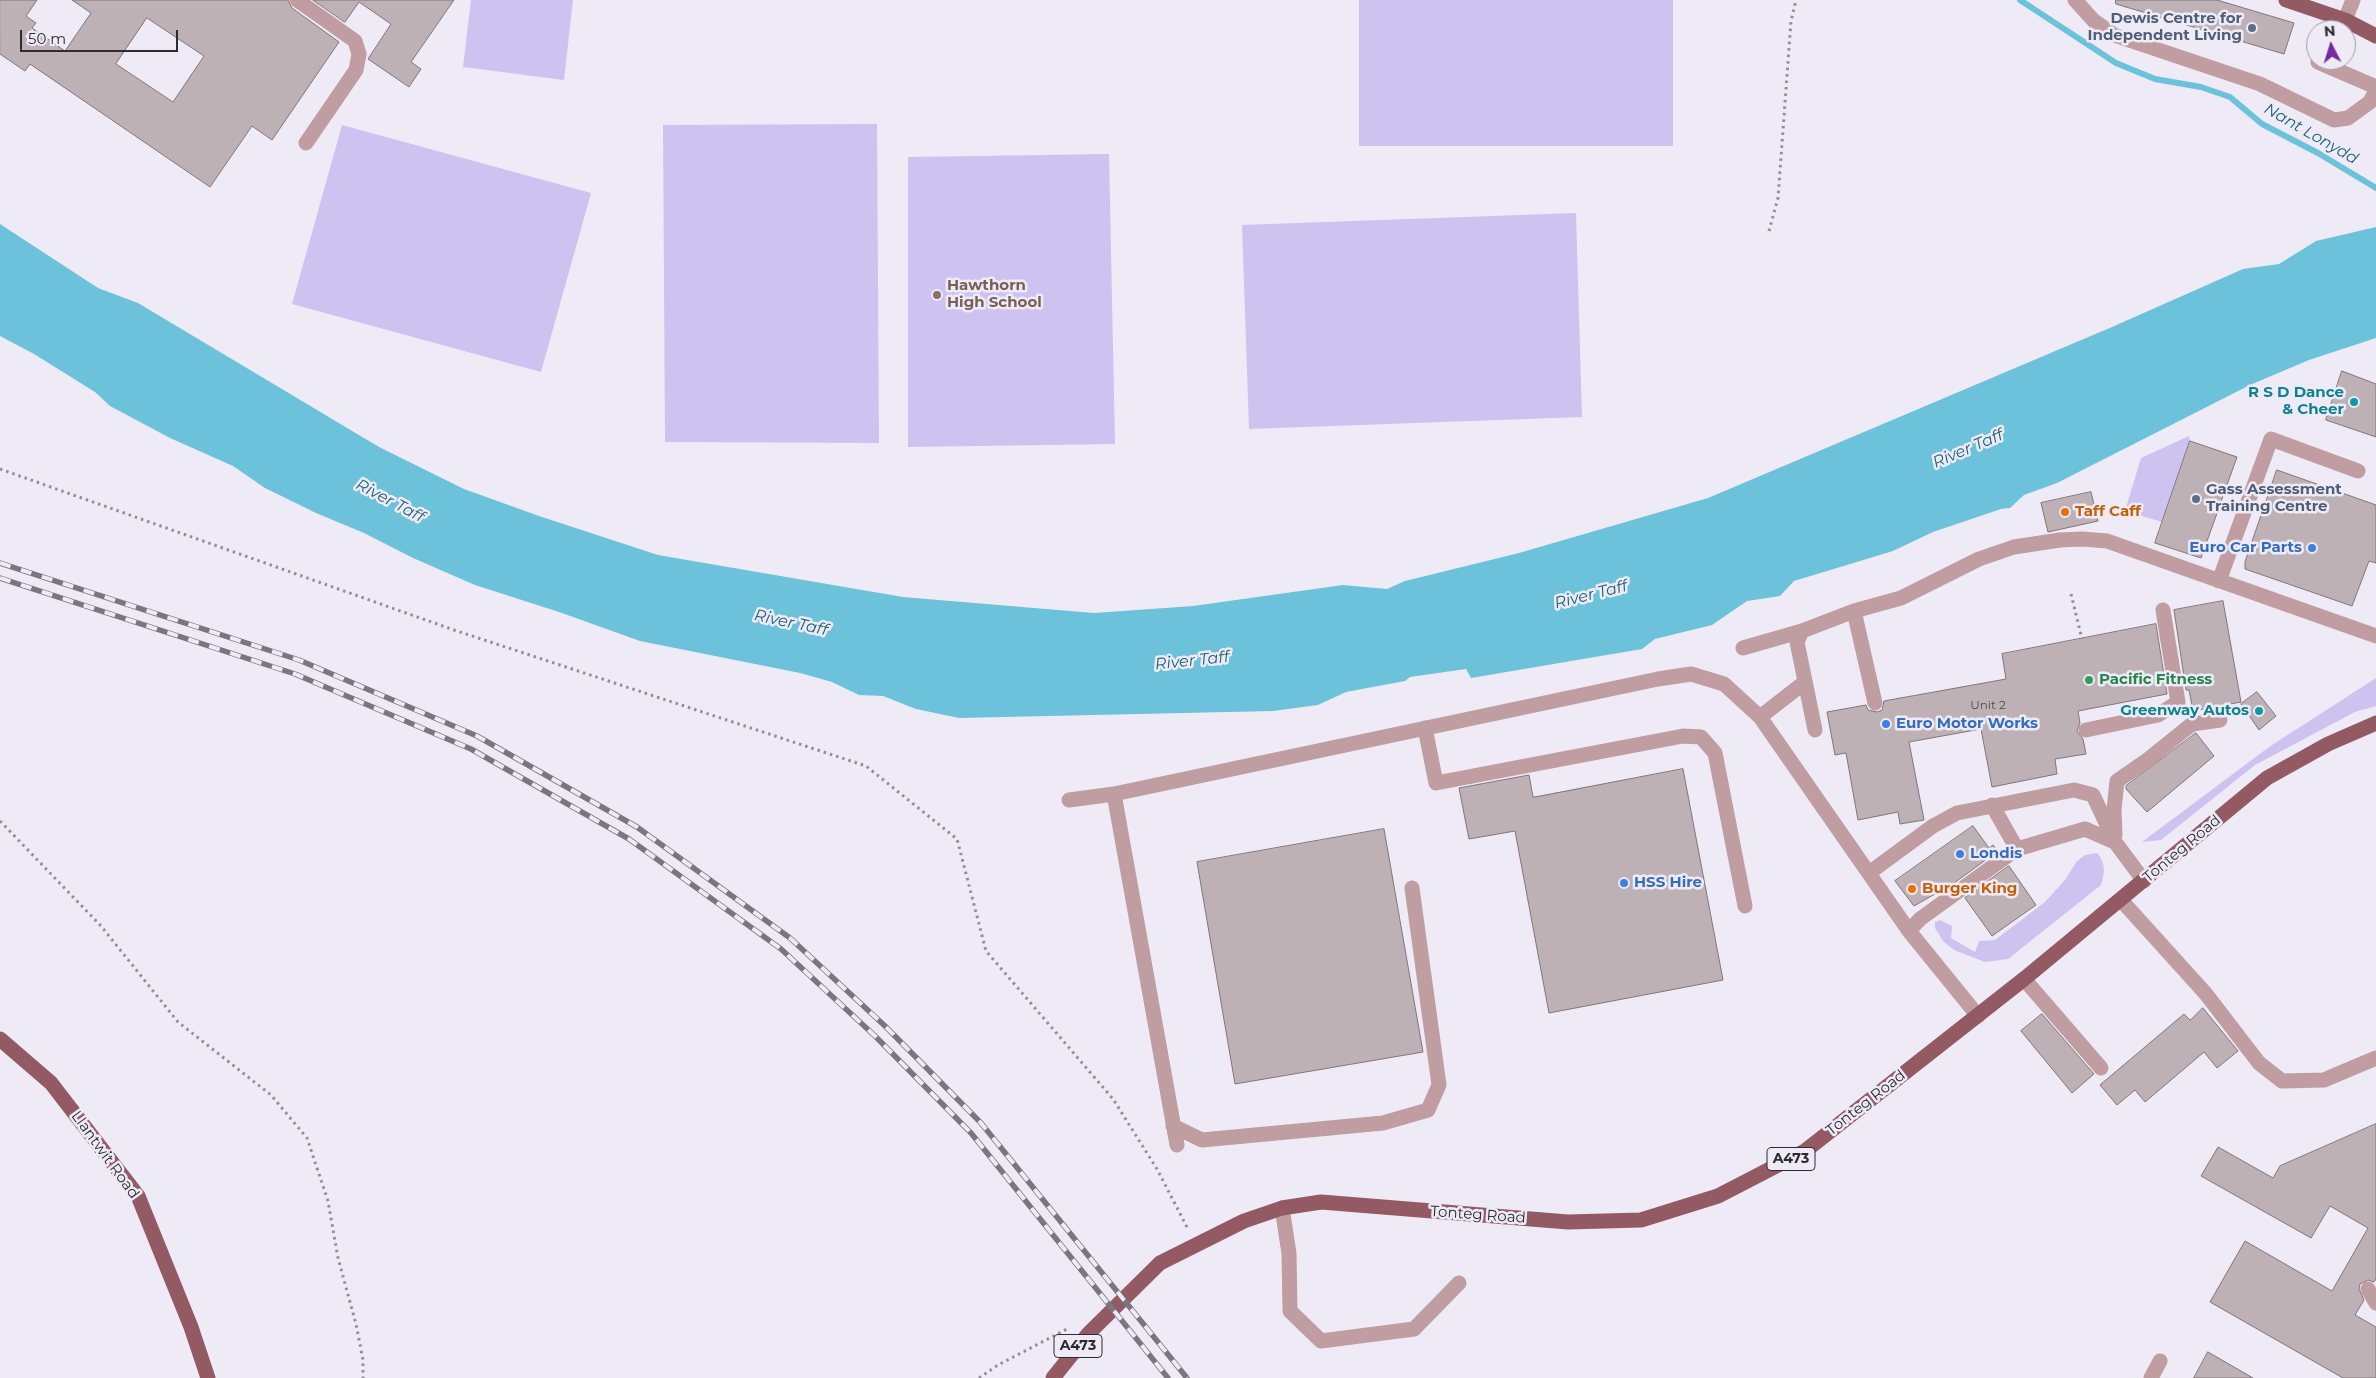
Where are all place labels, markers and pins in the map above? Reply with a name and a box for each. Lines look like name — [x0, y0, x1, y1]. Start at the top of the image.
place label: Dewis Centre for Independent Living — [2088, 10, 2242, 45]
marker: Dewis Centre for Independent Living — [2246, 22, 2258, 34]
place label: Hawthorn High School — [947, 277, 1042, 312]
marker: Hawthorn High School — [931, 289, 943, 301]
place label: R S D Dance & Cheer — [2248, 384, 2344, 419]
marker: R S D Dance & Cheer — [2348, 396, 2360, 408]
place label: Gass Assessment Training Centre — [2206, 481, 2342, 516]
marker: Gass Assessment Training Centre — [2190, 493, 2202, 505]
place label: Taff Caff — [2075, 503, 2141, 521]
marker: Taff Caff — [2059, 506, 2071, 518]
place label: Euro Car Parts — [2189, 539, 2302, 557]
marker: Euro Car Parts — [2306, 542, 2318, 554]
place label: Pacific Fitness — [2099, 671, 2212, 689]
marker: Pacific Fitness — [2083, 674, 2095, 686]
place label: Greenway Autos — [2120, 702, 2249, 720]
marker: Greenway Autos — [2253, 705, 2265, 717]
place label: Euro Motor Works — [1896, 715, 2038, 733]
marker: Euro Motor Works — [1880, 718, 1892, 730]
place label: Londis — [1970, 845, 2022, 863]
marker: Londis — [1954, 848, 1966, 860]
place label: HSS Hire — [1634, 874, 1702, 892]
marker: HSS Hire — [1618, 877, 1630, 889]
place label: Burger King — [1922, 880, 2017, 898]
marker: Burger King — [1906, 883, 1918, 895]

